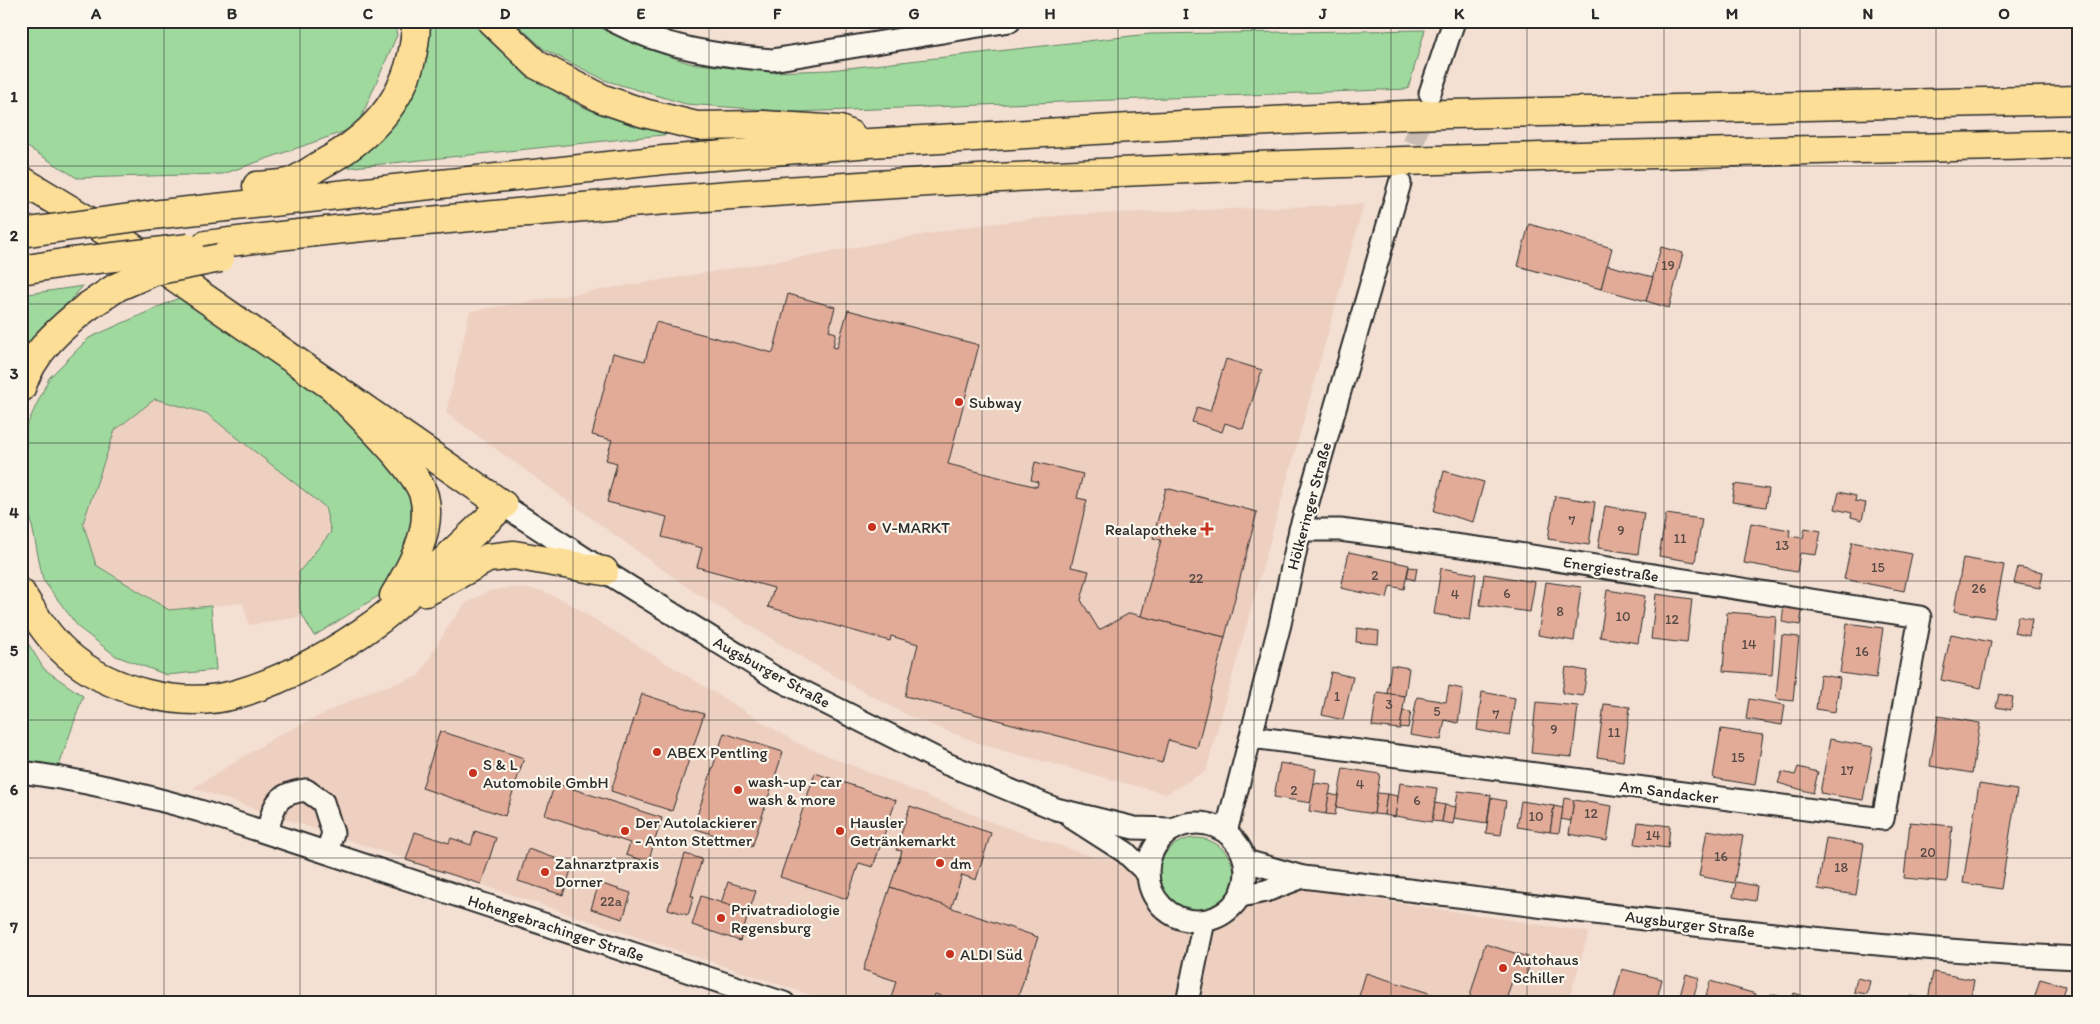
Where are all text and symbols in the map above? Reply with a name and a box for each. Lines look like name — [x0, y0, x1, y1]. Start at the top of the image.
text: A — [90, 4, 102, 23]
text: B — [227, 4, 238, 23]
text: C — [363, 4, 374, 23]
text: D — [500, 4, 511, 23]
text: E — [637, 4, 646, 23]
text: F — [773, 4, 782, 23]
text: G — [908, 4, 920, 23]
text: H — [1044, 4, 1056, 23]
text: I — [1183, 4, 1189, 23]
text: J — [1318, 4, 1327, 23]
text: K — [1454, 4, 1465, 23]
text: L — [1591, 4, 1600, 23]
text: M — [1726, 4, 1738, 23]
text: N — [1863, 4, 1873, 23]
text: O — [1998, 4, 2010, 23]
text: 1 — [10, 87, 18, 106]
text: 2 — [10, 226, 19, 245]
house number: 19 — [1661, 257, 1675, 274]
text: 3 — [10, 364, 19, 383]
place label: Subway — [969, 393, 1022, 412]
marker: Subway — [953, 396, 965, 408]
street label: Hölkeringer Straße — [1283, 440, 1335, 572]
text: 4 — [9, 503, 19, 522]
house number: 7 — [1569, 512, 1576, 529]
place label: V-MARKT — [882, 518, 950, 537]
place label: Realapotheke — [1105, 520, 1197, 539]
marker: V-MARKT — [866, 521, 878, 533]
house number: 9 — [1617, 522, 1625, 539]
marker: Realapotheke — [1201, 523, 1213, 535]
house number: 11 — [1674, 530, 1687, 547]
house number: 13 — [1775, 537, 1789, 554]
street label: Energiestraße — [1562, 552, 1660, 586]
house number: 15 — [1871, 559, 1885, 576]
house number: 2 — [1371, 567, 1379, 584]
house number: 22 — [1189, 570, 1204, 587]
house number: 26 — [1972, 580, 1986, 597]
house number: 6 — [1503, 585, 1511, 602]
house number: 4 — [1451, 586, 1460, 603]
house number: 8 — [1556, 603, 1564, 620]
house number: 10 — [1615, 608, 1631, 625]
house number: 12 — [1665, 611, 1680, 628]
street label: Augsburger Straße — [710, 632, 834, 712]
house number: 14 — [1742, 636, 1757, 653]
text: 5 — [10, 641, 19, 660]
house number: 16 — [1855, 643, 1869, 660]
house number: 1 — [1334, 688, 1341, 705]
house number: 3 — [1385, 696, 1393, 713]
house number: 5 — [1433, 703, 1441, 720]
house number: 7 — [1493, 706, 1500, 723]
house number: 9 — [1550, 721, 1558, 738]
house number: 11 — [1608, 724, 1621, 741]
place label: ABEX Pentling — [667, 743, 769, 762]
marker: ABEX Pentling — [651, 746, 663, 758]
house number: 15 — [1731, 749, 1745, 766]
place label: S & L Automobile GmbH — [483, 755, 609, 792]
house number: 17 — [1840, 762, 1854, 779]
marker: S & L Automobile GmbH — [467, 767, 479, 779]
place label: wash-up - car wash & more — [748, 772, 843, 809]
house number: 4 — [1356, 776, 1365, 793]
street label: Am Sandacker — [1618, 777, 1720, 808]
text: 6 — [10, 780, 19, 799]
house number: 2 — [1290, 782, 1298, 799]
marker: wash-up - car wash & more — [732, 784, 744, 796]
house number: 6 — [1413, 792, 1421, 809]
house number: 12 — [1584, 805, 1599, 822]
house number: 10 — [1528, 808, 1544, 825]
place label: Der Autolackierer - Anton Stettmer — [635, 813, 758, 850]
place label: Hausler Getränkemarkt — [850, 813, 956, 850]
marker: Der Autolackierer - Anton Stettmer — [619, 825, 631, 837]
marker: Hausler Getränkemarkt — [834, 825, 846, 837]
house number: 14 — [1646, 827, 1661, 844]
house number: 20 — [1920, 844, 1936, 861]
house number: 16 — [1714, 848, 1728, 865]
place label: Zahnarztpraxis Dorner — [555, 854, 659, 891]
place label: dm — [950, 854, 972, 873]
marker: dm — [934, 857, 946, 869]
house number: 18 — [1834, 859, 1848, 876]
marker: Zahnarztpraxis Dorner — [539, 866, 551, 878]
street label: Hohengebrachinger Straße — [465, 890, 647, 966]
house number: 22a — [600, 893, 623, 910]
place label: Privatradiologie Regensburg — [731, 900, 840, 937]
street label: Augsburger Straße — [1624, 907, 1756, 941]
marker: Privatradiologie Regensburg — [715, 912, 727, 924]
text: 7 — [9, 918, 18, 937]
place label: ALDI Süd — [960, 945, 1023, 964]
marker: ALDI Süd — [944, 948, 956, 960]
place label: Autohaus Schiller — [1513, 950, 1579, 987]
marker: Autohaus Schiller — [1497, 962, 1509, 974]

